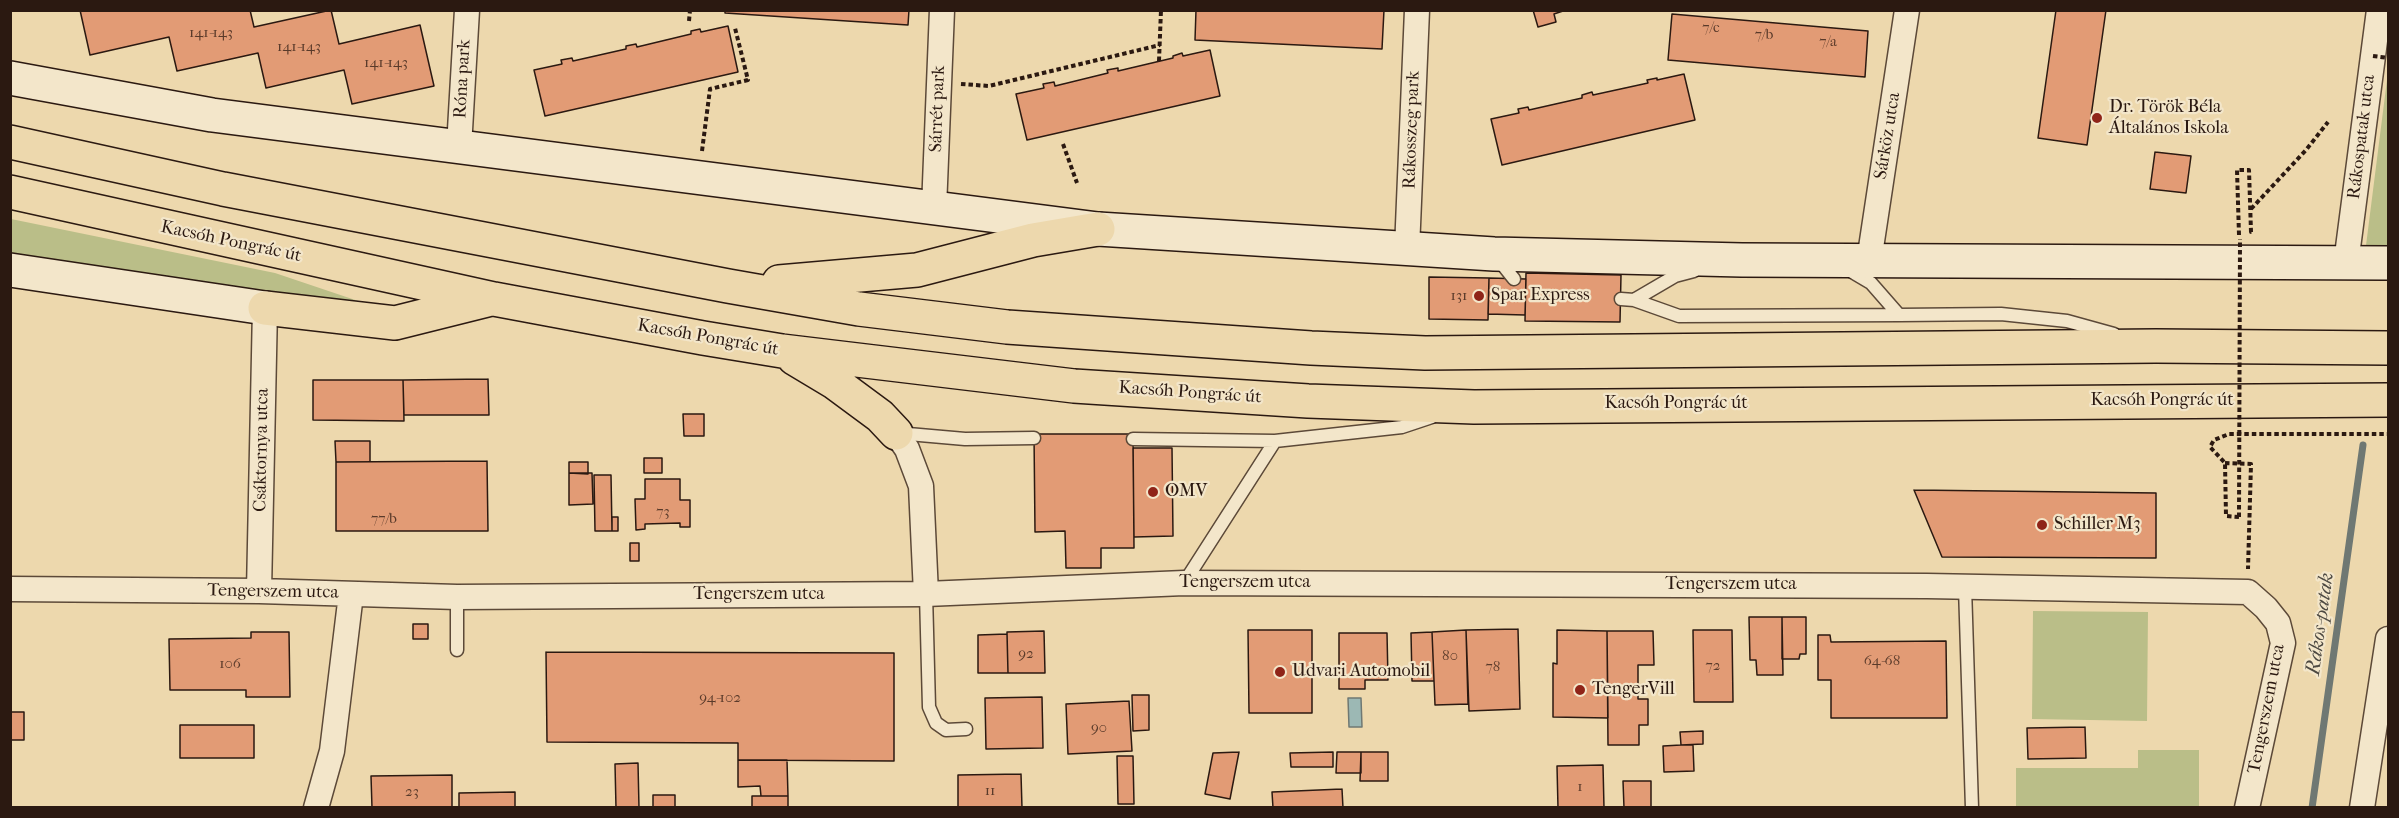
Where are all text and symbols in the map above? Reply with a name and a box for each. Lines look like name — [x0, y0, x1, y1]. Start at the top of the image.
house number: 7/c — [1702, 19, 1720, 37]
house number: 141-143 — [189, 24, 233, 42]
house number: 7/b — [1755, 26, 1773, 44]
house number: 7/a — [1819, 33, 1837, 51]
house number: 141-143 — [277, 38, 321, 56]
street label: Róna park — [450, 39, 476, 119]
house number: 141-143 — [364, 54, 408, 72]
street label: Sárrét park — [926, 65, 950, 153]
street label: Rákosszeg park — [1399, 71, 1425, 189]
street label: Rákospatak utca — [2344, 74, 2380, 200]
street label: Sárköz utca — [1870, 91, 1906, 181]
place label: Dr. Török Béla Általános Iskola — [2109, 97, 2229, 140]
marker: Dr. Török Béla Általános Iskola — [2090, 111, 2104, 125]
street label: Kacsóh Pongrác út — [159, 217, 303, 267]
place label: Spar Express — [1491, 285, 1590, 307]
house number: 131 — [1451, 287, 1467, 305]
marker: Spar Express — [1472, 289, 1486, 303]
street label: Kacsóh Pongrác út — [636, 315, 780, 361]
street label: Kacsóh Pongrác út — [1118, 377, 1262, 409]
street label: Csáktornya utca — [250, 388, 274, 512]
street label: Kacsóh Pongrác út — [2090, 390, 2234, 412]
street label: Kacsóh Pongrác út — [1604, 393, 1748, 415]
place label: OMV — [1165, 481, 1207, 503]
marker: OMV — [1146, 485, 1160, 499]
house number: 73 — [656, 503, 670, 521]
house number: 77/b — [371, 510, 397, 528]
place label: Schiller M3 — [2054, 514, 2141, 536]
marker: Schiller M3 — [2035, 518, 2049, 532]
water label: Rákos-patak — [2302, 571, 2340, 677]
street label: Tengerszem utca — [1179, 572, 1311, 594]
street label: Tengerszem utca — [1665, 574, 1797, 596]
street label: Tengerszem utca — [207, 580, 339, 604]
street label: Tengerszem utca — [693, 584, 825, 606]
street label: Tengerszem utca — [2244, 642, 2290, 776]
house number: 92 — [1018, 645, 1034, 663]
house number: 80 — [1442, 647, 1458, 665]
house number: 64-68 — [1864, 652, 1900, 670]
house number: 106 — [219, 655, 241, 673]
house number: 72 — [1706, 657, 1720, 675]
house number: 78 — [1486, 658, 1500, 676]
place label: Udvari Automobil — [1292, 661, 1430, 683]
marker: Udvari Automobil — [1273, 665, 1287, 679]
place label: TengerVill — [1592, 679, 1675, 701]
marker: TengerVill — [1573, 683, 1587, 697]
house number: 94-102 — [699, 689, 741, 707]
house number: 90 — [1091, 719, 1107, 737]
house number: 1 — [1577, 778, 1583, 796]
house number: 11 — [985, 782, 995, 800]
house number: 23 — [405, 783, 419, 801]

